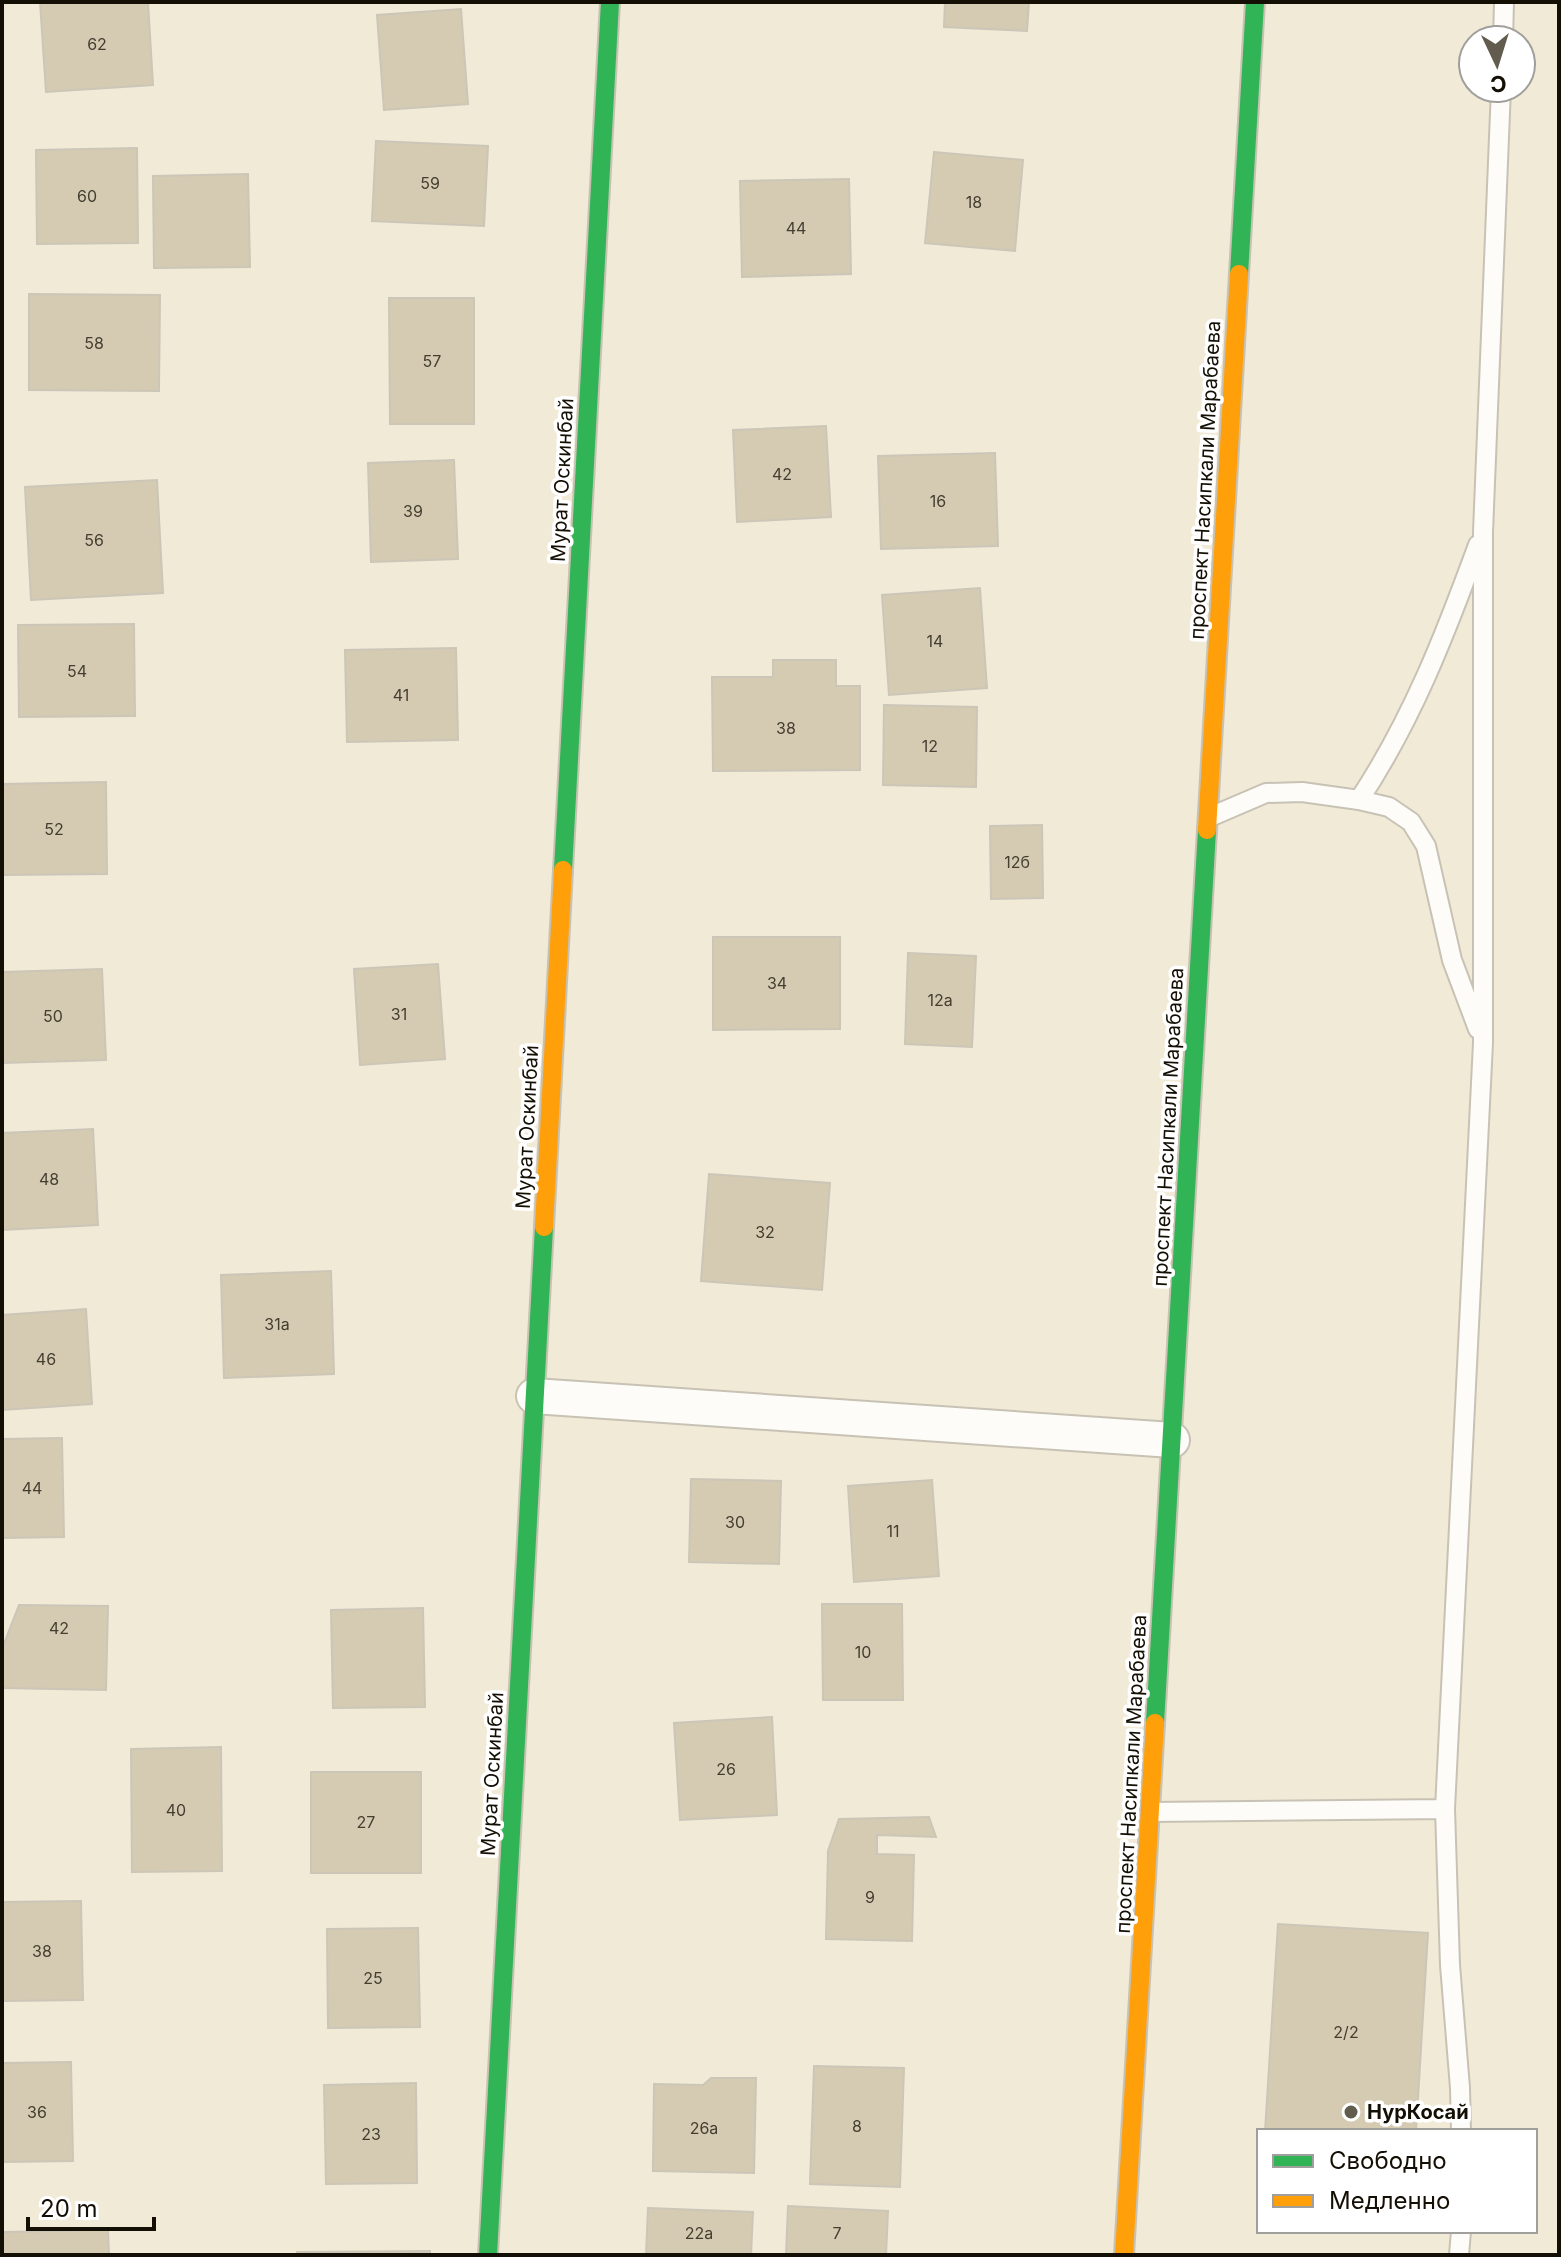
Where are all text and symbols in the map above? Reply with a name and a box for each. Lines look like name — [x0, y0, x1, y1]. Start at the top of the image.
north arrow — [1457, 24, 1537, 104]
house number: 62 — [87, 34, 107, 54]
text: С — [1489, 70, 1507, 97]
house number: 59 — [420, 173, 440, 193]
house number: 60 — [77, 186, 97, 206]
house number: 18 — [966, 192, 982, 212]
house number: 44 — [786, 218, 806, 238]
street label: проспект Насипкали Марабаева — [1185, 320, 1225, 640]
house number: 58 — [84, 333, 104, 353]
house number: 57 — [423, 351, 441, 371]
street label: Мурат Оскинбай — [546, 397, 578, 563]
house number: 42 — [772, 464, 792, 484]
house number: 16 — [930, 491, 946, 511]
house number: 39 — [403, 501, 423, 521]
house number: 56 — [84, 530, 104, 550]
house number: 14 — [927, 631, 943, 651]
house number: 54 — [67, 661, 87, 681]
house number: 41 — [393, 685, 409, 705]
house number: 38 — [776, 718, 796, 738]
house number: 12 — [922, 736, 938, 756]
house number: 52 — [44, 819, 64, 839]
house number: 12б — [1004, 852, 1030, 872]
street label: проспект Насипкали Марабаева — [1148, 967, 1188, 1287]
house number: 34 — [767, 973, 787, 993]
house number: 12а — [927, 990, 953, 1010]
house number: 31 — [391, 1004, 407, 1024]
house number: 50 — [43, 1006, 63, 1026]
street label: Мурат Оскинбай — [511, 1044, 543, 1210]
house number: 48 — [39, 1169, 59, 1189]
house number: 32 — [755, 1222, 775, 1242]
house number: 31а — [264, 1314, 290, 1334]
house number: 46 — [36, 1349, 56, 1369]
house number: 44 — [22, 1478, 42, 1498]
house number: 30 — [725, 1512, 745, 1532]
house number: 11 — [886, 1521, 900, 1541]
street label: проспект Насипкали Марабаева — [1111, 1614, 1151, 1934]
house number: 42 — [49, 1618, 69, 1638]
house number: 10 — [855, 1642, 871, 1662]
street label: Мурат Оскинбай — [476, 1691, 508, 1857]
house number: 26 — [716, 1759, 736, 1779]
house number: 40 — [166, 1800, 186, 1820]
house number: 27 — [357, 1812, 375, 1832]
house number: 9 — [865, 1887, 875, 1907]
house number: 38 — [32, 1941, 52, 1961]
house number: 25 — [363, 1968, 383, 1988]
house number: 2/2 — [1333, 2022, 1359, 2042]
place label: НурКосай — [1367, 2100, 1469, 2124]
house number: 36 — [27, 2102, 47, 2122]
marker: НурКосай — [1342, 2103, 1360, 2121]
house number: 8 — [852, 2116, 862, 2136]
house number: 26а — [690, 2118, 718, 2138]
house number: 23 — [361, 2124, 381, 2144]
legend — [1257, 2129, 1537, 2233]
text: Свободно — [1329, 2146, 1447, 2175]
scale bar — [28, 2181, 154, 2231]
text: Медленно — [1329, 2186, 1450, 2215]
text: 20 m — [40, 2194, 98, 2223]
house number: 22а — [685, 2223, 713, 2243]
house number: 7 — [832, 2223, 842, 2243]

